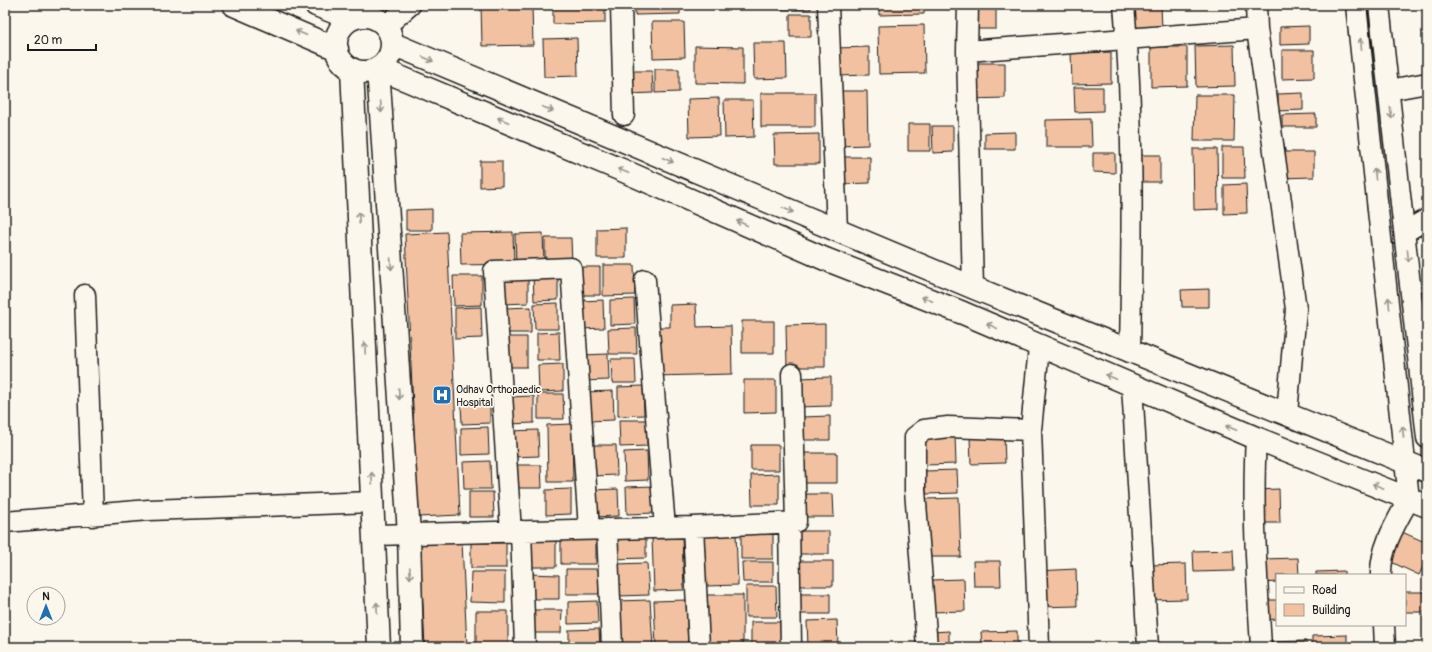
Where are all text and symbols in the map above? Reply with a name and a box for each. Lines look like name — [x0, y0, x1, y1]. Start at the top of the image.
scale bar — [28, 26, 96, 52]
one-way arrow — [296, 29, 308, 37]
text: 20 m — [34, 33, 63, 48]
one-way arrow — [1357, 38, 1364, 51]
one-way arrow — [422, 56, 434, 63]
one-way arrow — [377, 100, 384, 113]
one-way arrow — [542, 106, 554, 114]
one-way arrow — [1388, 106, 1395, 119]
one-way arrow — [497, 116, 509, 124]
one-way arrow — [662, 156, 674, 164]
one-way arrow — [617, 167, 629, 174]
one-way arrow — [1371, 168, 1379, 181]
one-way arrow — [782, 206, 794, 214]
one-way arrow — [355, 212, 363, 225]
one-way arrow — [736, 218, 748, 226]
one-way arrow — [1404, 249, 1412, 262]
one-way arrow — [387, 257, 395, 270]
one-way arrow — [921, 295, 933, 302]
one-way arrow — [1385, 297, 1393, 310]
one-way arrow — [986, 322, 998, 329]
one-way arrow — [362, 342, 369, 355]
one-way arrow — [1106, 373, 1118, 381]
place label: Odhav Orthopaedic Hospital — [456, 383, 542, 409]
hospital icon: Odhav Orthopaedic Hospital — [431, 384, 453, 406]
one-way arrow — [396, 387, 403, 400]
one-way arrow — [1225, 423, 1237, 431]
one-way arrow — [1399, 426, 1407, 439]
one-way arrow — [368, 472, 375, 485]
one-way arrow — [1372, 482, 1384, 490]
one-way arrow — [406, 566, 413, 579]
legend — [1276, 574, 1406, 626]
text: Road — [1312, 583, 1337, 598]
north arrow — [26, 586, 66, 626]
text: N — [42, 590, 50, 603]
one-way arrow — [374, 602, 381, 615]
text: Building — [1312, 603, 1351, 618]

